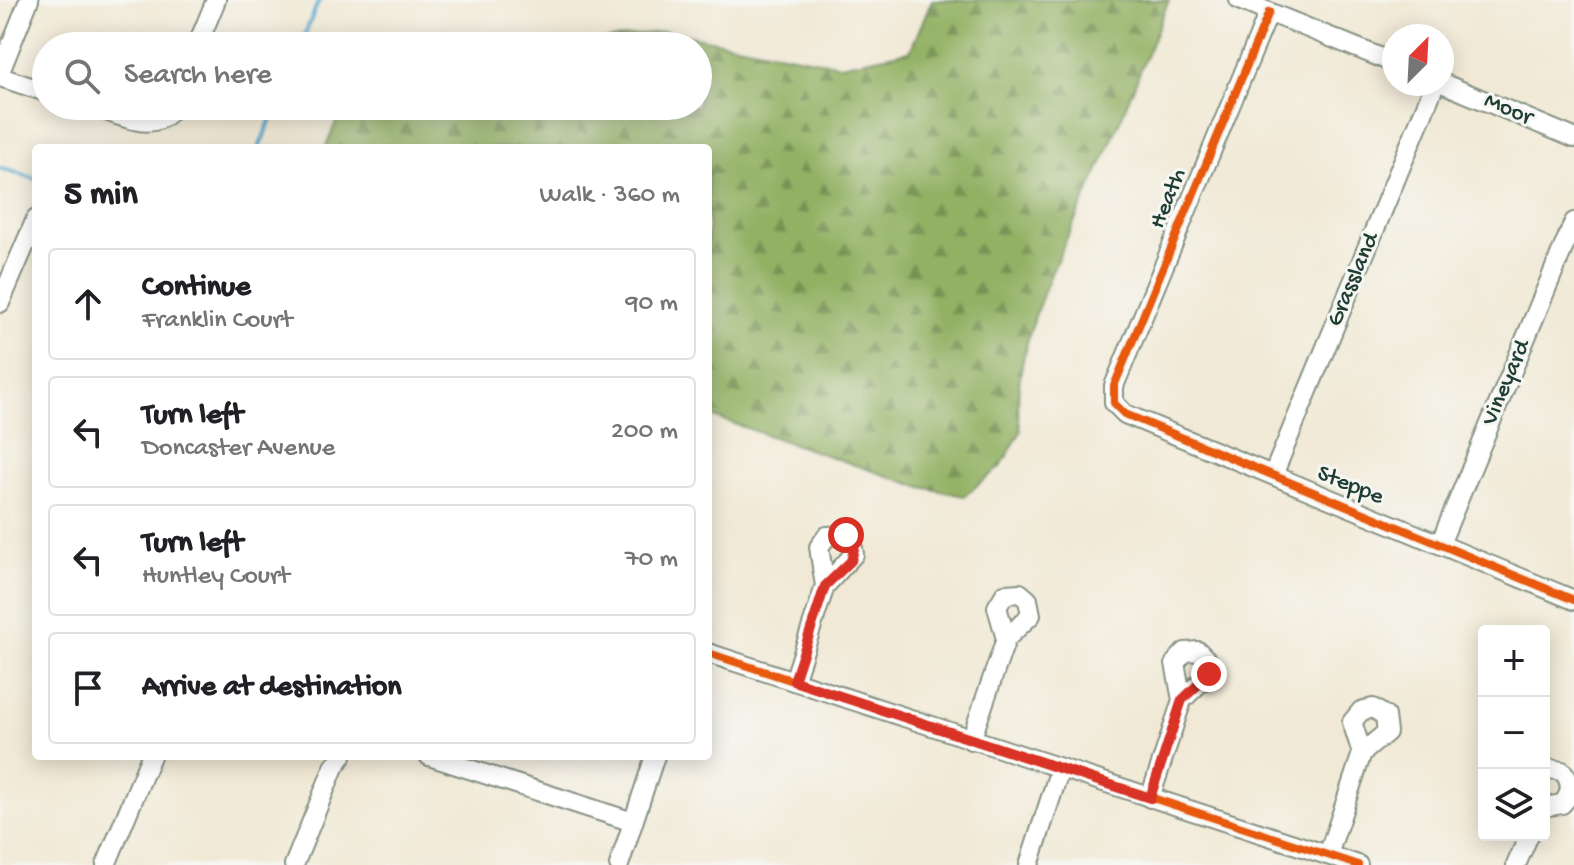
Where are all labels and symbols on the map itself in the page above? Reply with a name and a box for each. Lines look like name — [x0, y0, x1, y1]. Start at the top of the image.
north arrow — [1382, 24, 1454, 96]
street label: Moor — [1479, 87, 1539, 134]
street label: Heath — [1144, 165, 1194, 233]
street label: Grassland — [1321, 227, 1387, 331]
street label: Vineyard — [1476, 334, 1539, 431]
street label: Steppe — [1312, 460, 1388, 513]
route start — [828, 517, 864, 553]
route end — [1191, 656, 1227, 692]

